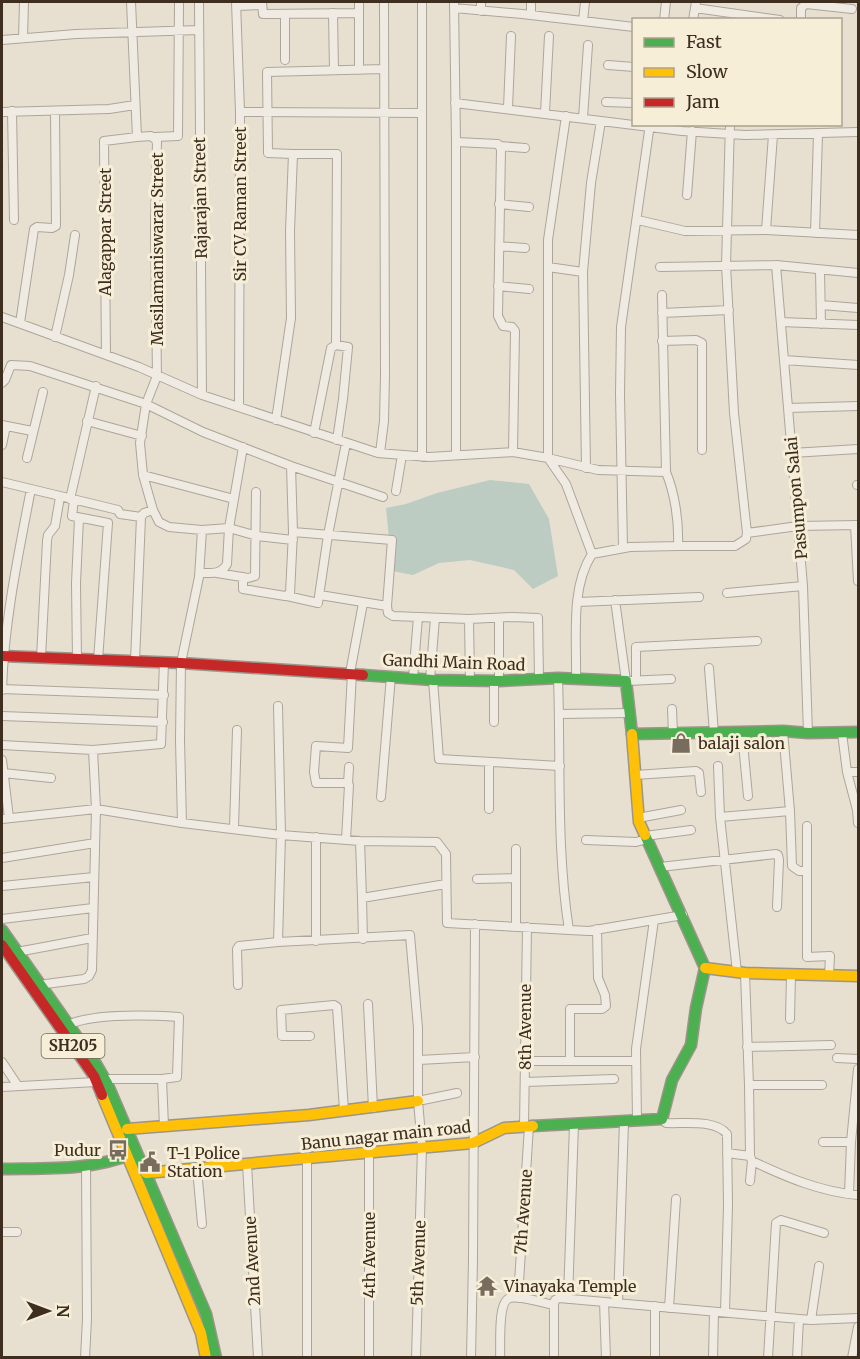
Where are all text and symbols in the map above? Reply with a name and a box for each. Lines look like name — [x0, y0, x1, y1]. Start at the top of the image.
legend — [632, 18, 842, 126]
text: Fast — [686, 30, 722, 53]
text: Slow — [686, 60, 729, 83]
text: Jam — [685, 90, 720, 113]
street label: Sir CV Raman Street — [230, 126, 250, 281]
street label: Rajarajan Street — [189, 136, 211, 259]
street label: Masilamaniswarar Street — [147, 152, 167, 346]
street label: Alagappar Street — [95, 167, 115, 297]
street label: Pasumpon Salai — [781, 436, 811, 560]
street label: Gandhi Main Road — [382, 650, 526, 674]
shop icon: balaji salon — [669, 731, 693, 755]
place label: balaji salon — [697, 733, 785, 753]
street label: 8th Avenue — [515, 984, 535, 1070]
road number: SH205 — [42, 1034, 104, 1058]
street label: Banu nagar main road — [300, 1116, 472, 1154]
bus stop icon: Pudur — [106, 1138, 130, 1162]
place label: Pudur — [54, 1140, 101, 1160]
place label: T-1 Police Station — [167, 1143, 240, 1181]
public building icon: T-1 Police Station — [138, 1150, 162, 1174]
street label: 7th Avenue — [510, 1169, 536, 1255]
street label: 4th Avenue — [359, 1212, 379, 1298]
street label: 2nd Avenue — [240, 1216, 264, 1306]
street label: 5th Avenue — [407, 1220, 429, 1306]
temple icon: Vinayaka Temple — [475, 1274, 499, 1298]
place label: Vinayaka Temple — [503, 1276, 636, 1296]
north arrow — [18, 1281, 78, 1341]
text: N — [53, 1305, 73, 1318]

